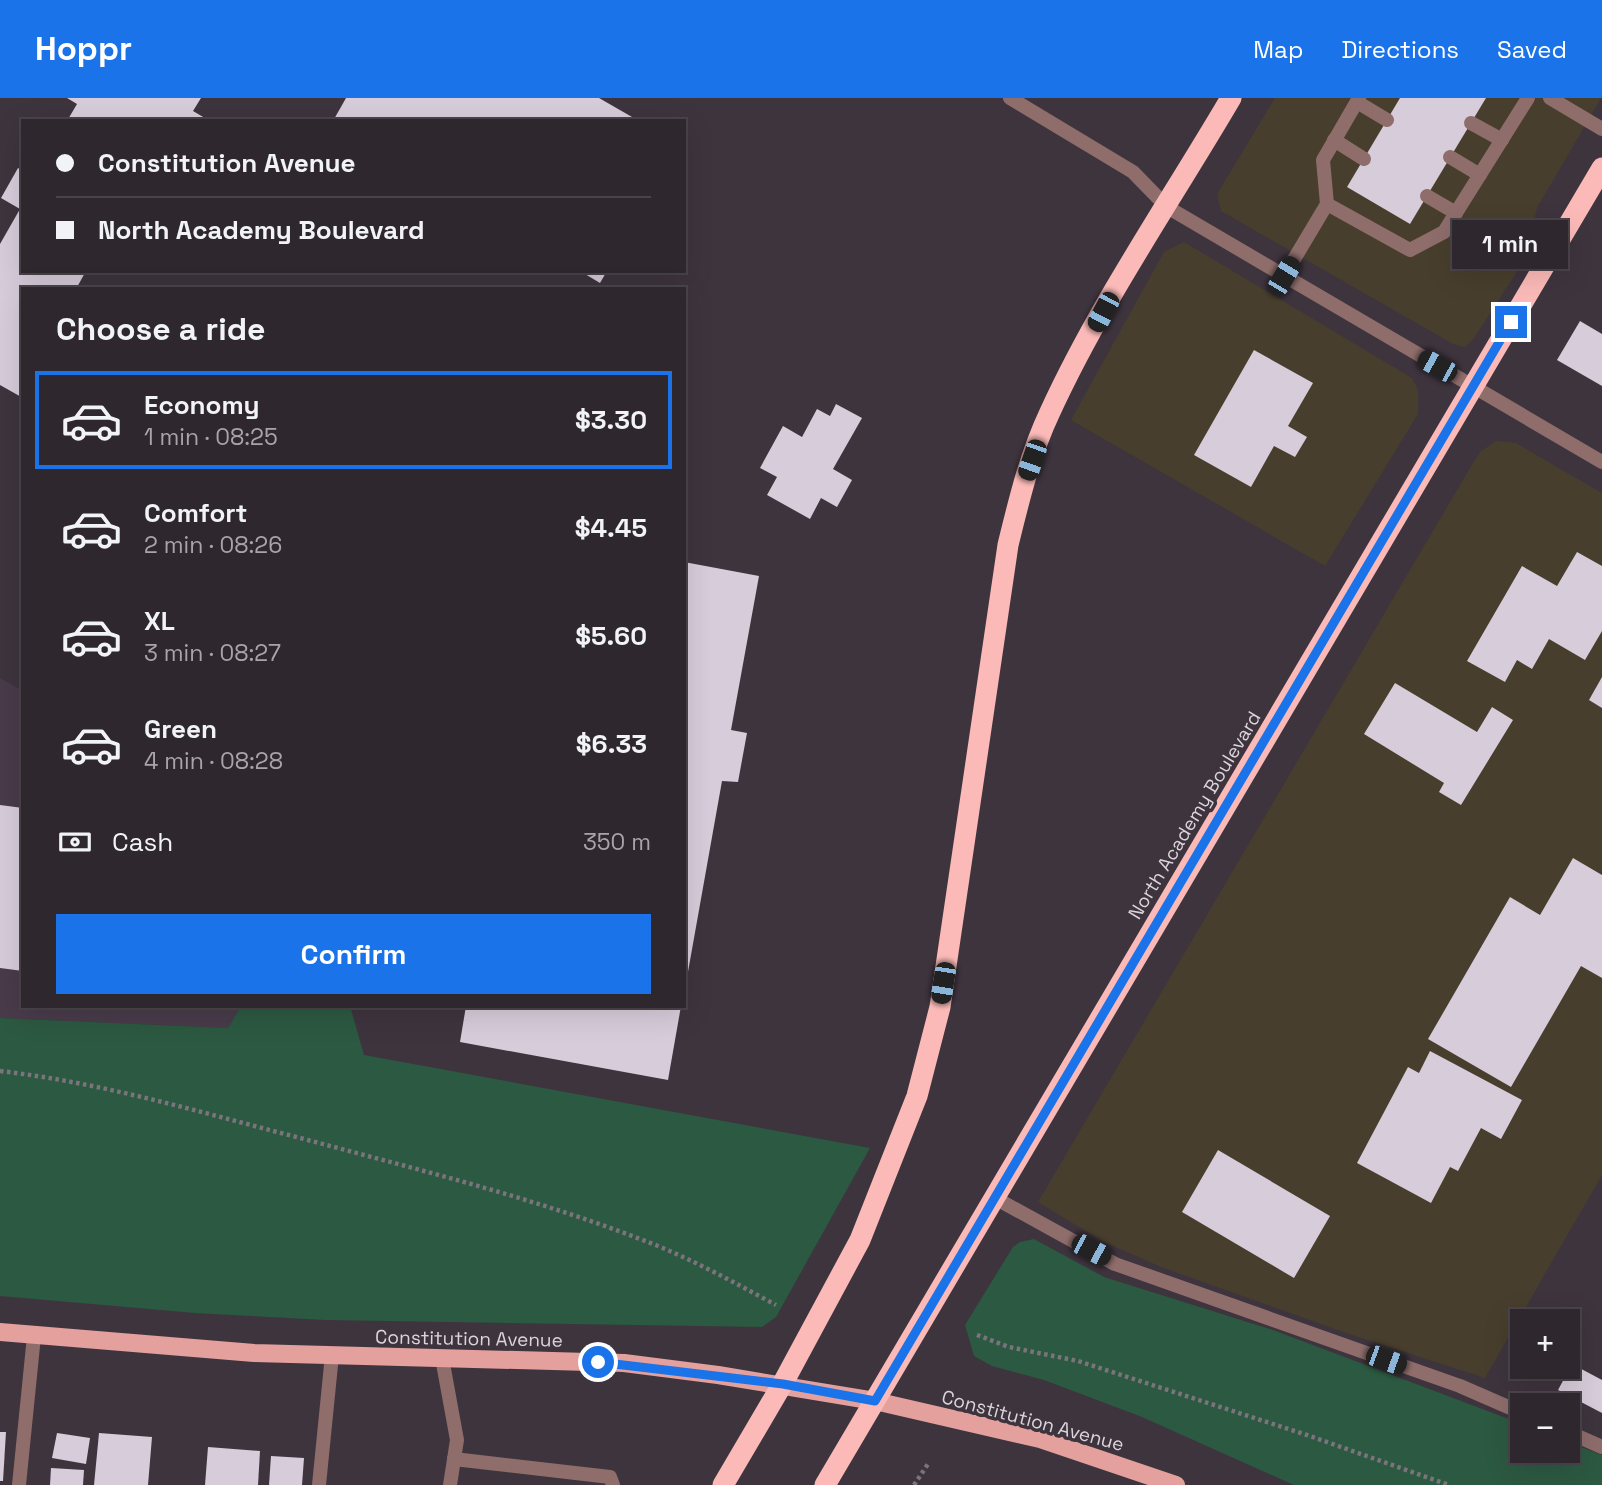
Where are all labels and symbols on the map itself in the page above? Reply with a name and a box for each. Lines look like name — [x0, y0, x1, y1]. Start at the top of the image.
callout: 1 min — [1453, 220, 1569, 270]
car — [1265, 253, 1304, 299]
car — [1084, 289, 1123, 335]
route end — [1495, 306, 1527, 338]
car — [1414, 347, 1461, 385]
car — [1016, 437, 1049, 483]
street label: North Academy Boulevard — [1122, 707, 1266, 924]
car — [930, 961, 957, 1005]
car — [1068, 1231, 1115, 1269]
street label: Constitution Avenue — [375, 1324, 563, 1353]
car — [1363, 1343, 1410, 1377]
route start — [582, 1346, 614, 1378]
street label: Constitution Avenue — [939, 1384, 1127, 1457]

